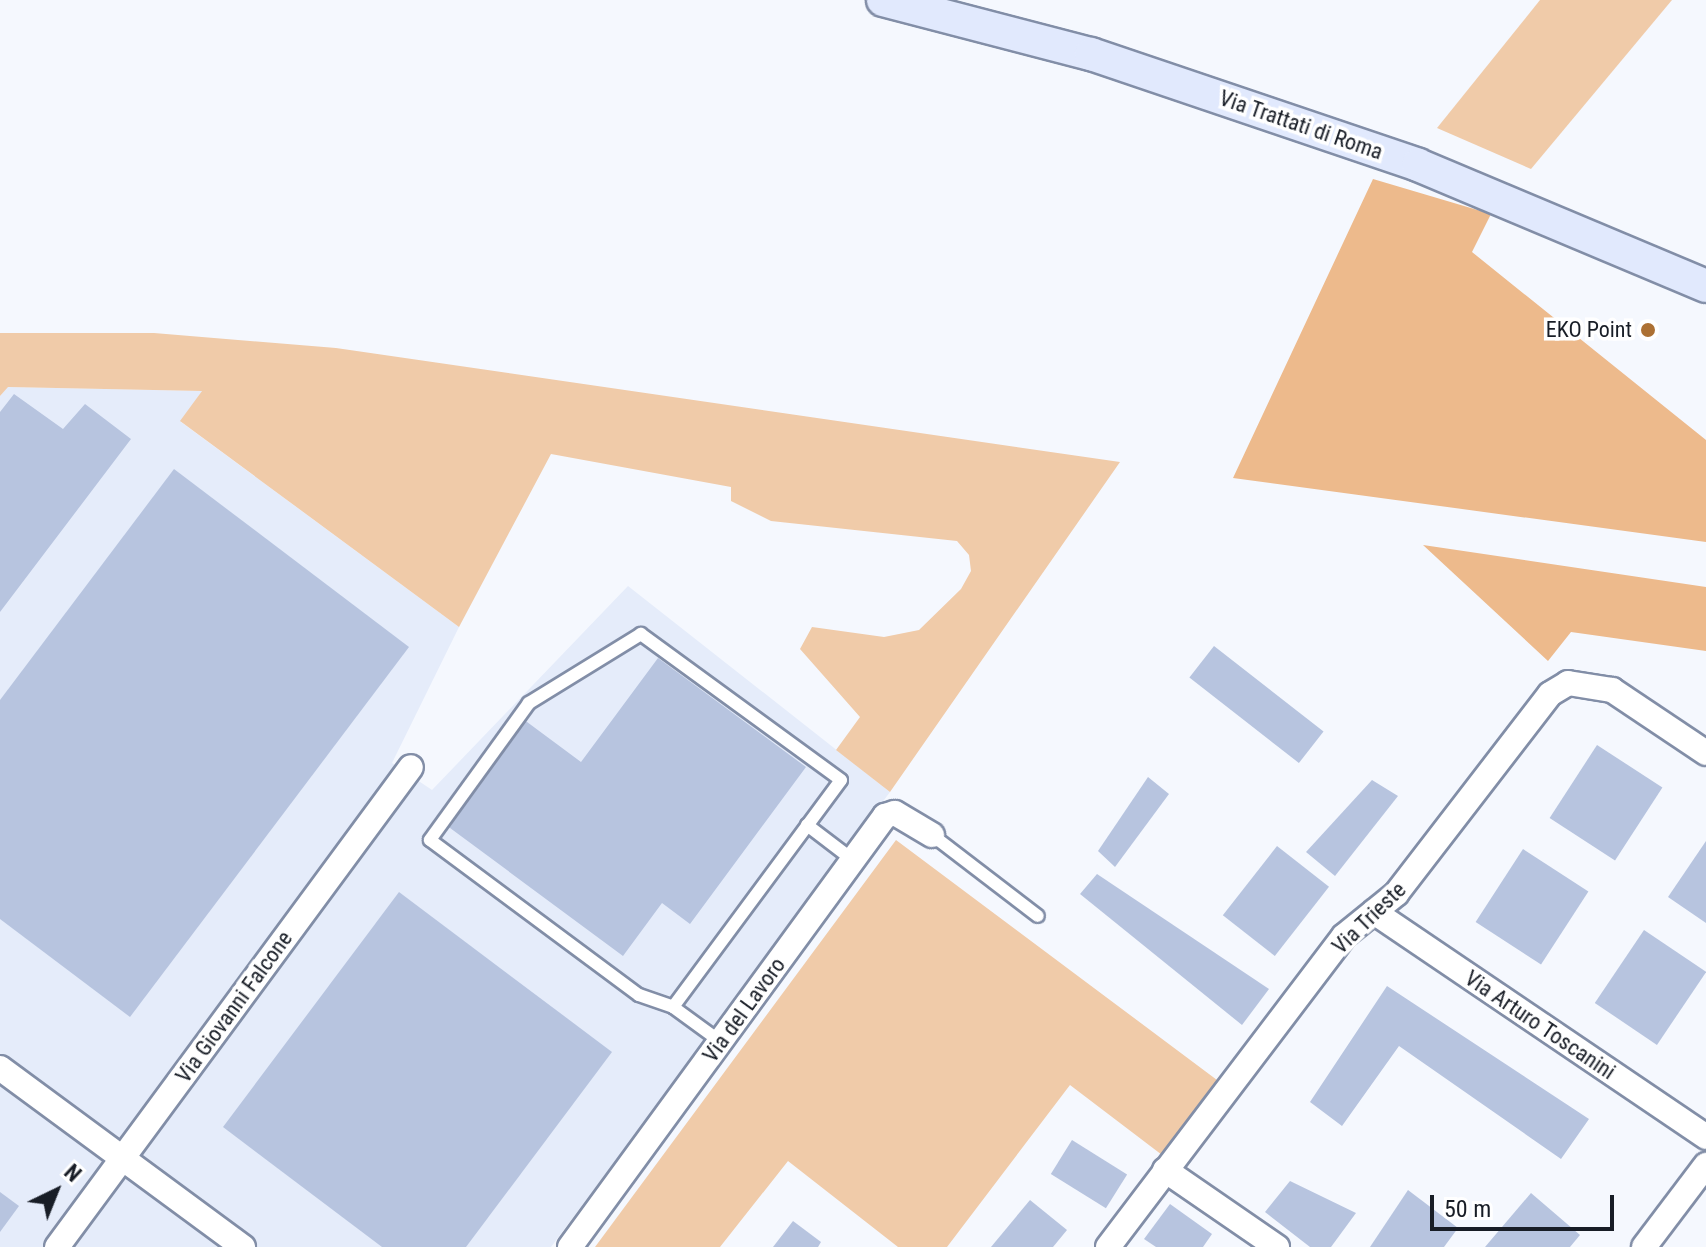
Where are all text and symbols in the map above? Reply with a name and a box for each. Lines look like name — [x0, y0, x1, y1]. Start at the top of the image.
street label: Via Trattati di Roma — [1216, 85, 1386, 165]
place label: EKO Point — [1546, 317, 1632, 343]
marker: EKO Point — [1639, 321, 1657, 339]
street label: Via Trieste — [1327, 876, 1411, 960]
street label: Via Giovanni Falcone — [170, 926, 298, 1088]
street label: Via del Lavoro — [697, 953, 791, 1067]
street label: Via Arturo Toscanini — [1460, 965, 1620, 1085]
north arrow — [16, 1151, 96, 1231]
text: N — [59, 1159, 86, 1187]
scale bar — [1434, 1179, 1618, 1229]
text: 50 m — [1444, 1195, 1491, 1223]

